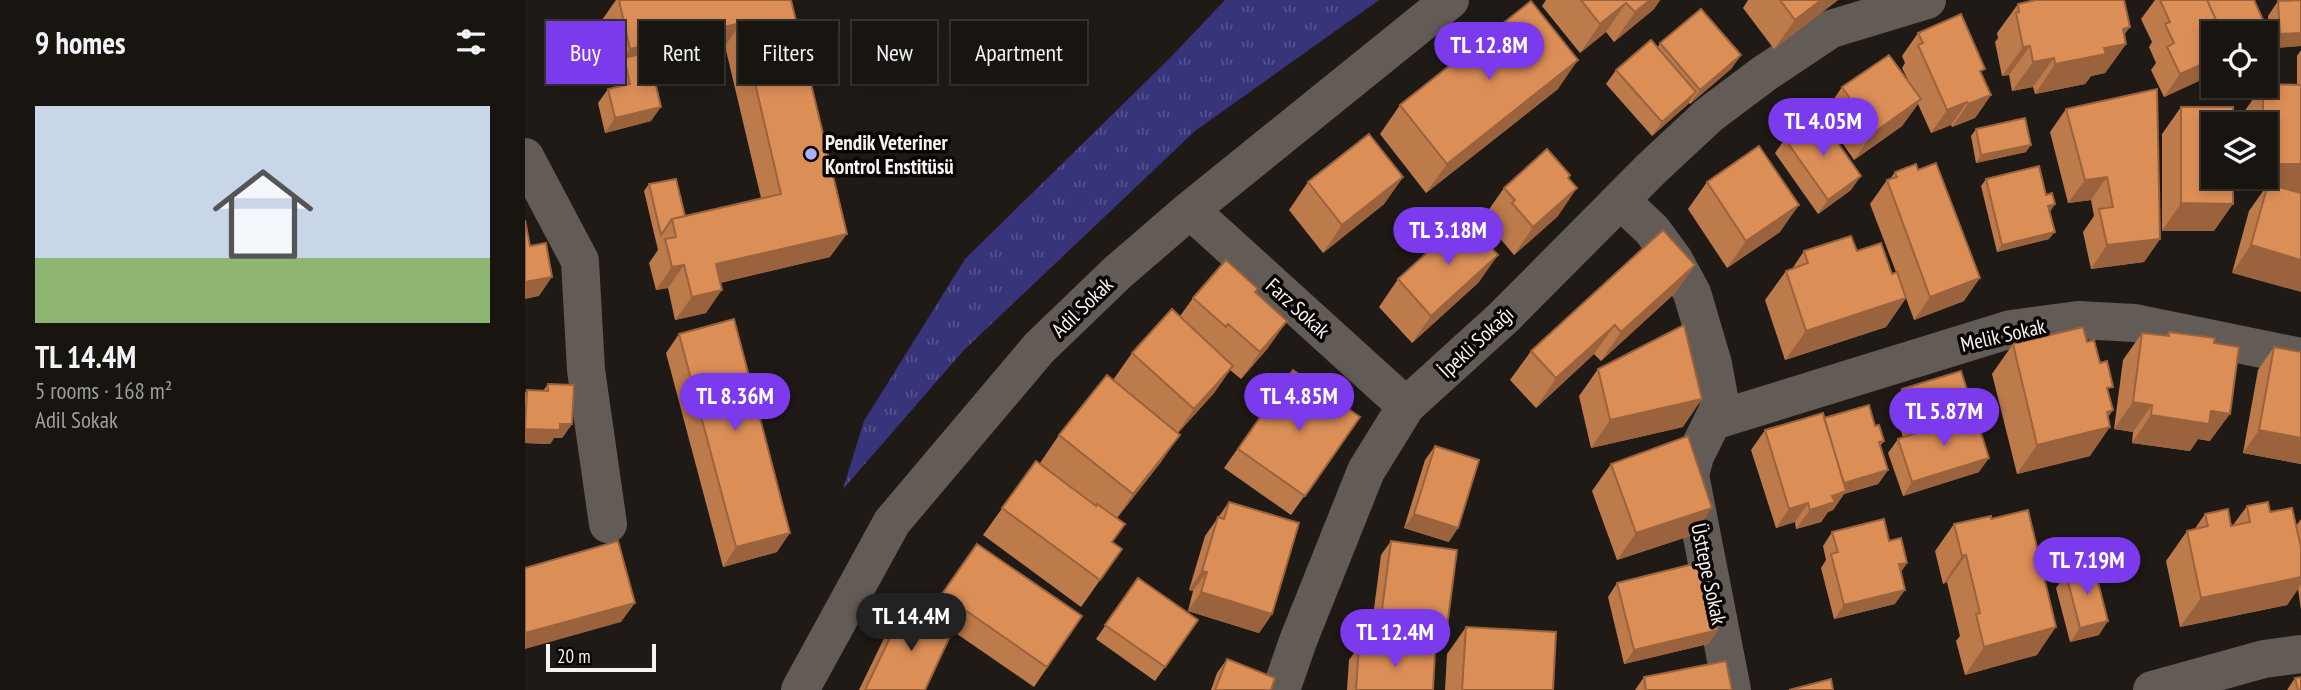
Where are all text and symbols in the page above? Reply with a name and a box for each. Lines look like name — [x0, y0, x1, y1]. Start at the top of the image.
chip: Buy — [546, 21, 625, 84]
chip: Rent — [639, 21, 724, 84]
chip: Filters — [738, 21, 838, 84]
chip: New — [852, 21, 937, 84]
chip: Apartment — [951, 21, 1087, 84]
map controls — [2201, 21, 2278, 189]
button: locate — [2201, 21, 2278, 98]
pin: TL 12.8M — [1417, 22, 1561, 82]
text: 9 homes — [35, 23, 126, 62]
icon: filters — [452, 23, 490, 61]
text: TL 12.8M — [1450, 30, 1528, 59]
pin: TL 4.05M — [1751, 99, 1895, 158]
text: TL 4.05M — [1784, 106, 1862, 135]
button: layers — [2201, 112, 2278, 189]
place label: Pendik Veteriner Kontrol Enstitüsü — [825, 129, 954, 180]
marker: Pendik Veteriner Kontrol Enstitüsü — [803, 146, 819, 162]
icon: home — [200, 151, 326, 277]
pin: TL 3.18M — [1376, 208, 1520, 267]
text: TL 3.18M — [1409, 215, 1487, 244]
street label: Adil Sokak — [1045, 271, 1119, 343]
street label: Farz Sokak — [1260, 272, 1336, 344]
street label: İpekli Sokağı — [1433, 300, 1519, 384]
street label: Melik Sokak — [1958, 312, 2048, 358]
text: TL 14.4M — [35, 337, 136, 376]
pin: TL 8.36M — [663, 374, 807, 433]
pin: TL 4.85M — [1227, 374, 1371, 433]
text: 5 rooms · 168 m² — [35, 376, 172, 405]
text: TL 8.36M — [696, 381, 774, 410]
text: TL 4.85M — [1260, 381, 1338, 410]
pin: TL 5.87M — [1872, 388, 2016, 448]
text: TL 5.87M — [1905, 396, 1983, 425]
text: Adil Sokak — [35, 405, 118, 434]
street label: Üsttepe Sokak — [1685, 521, 1733, 627]
pin: TL 7.19M — [2015, 538, 2159, 597]
text: TL 7.19M — [2049, 545, 2125, 574]
pin: TL 14.4M — [839, 594, 983, 653]
text: TL 14.4M — [872, 601, 950, 630]
pin: TL 12.4M — [1323, 610, 1467, 669]
text: TL 12.4M — [1356, 617, 1434, 646]
scale bar — [546, 641, 656, 673]
text: 20 m — [557, 644, 591, 668]

